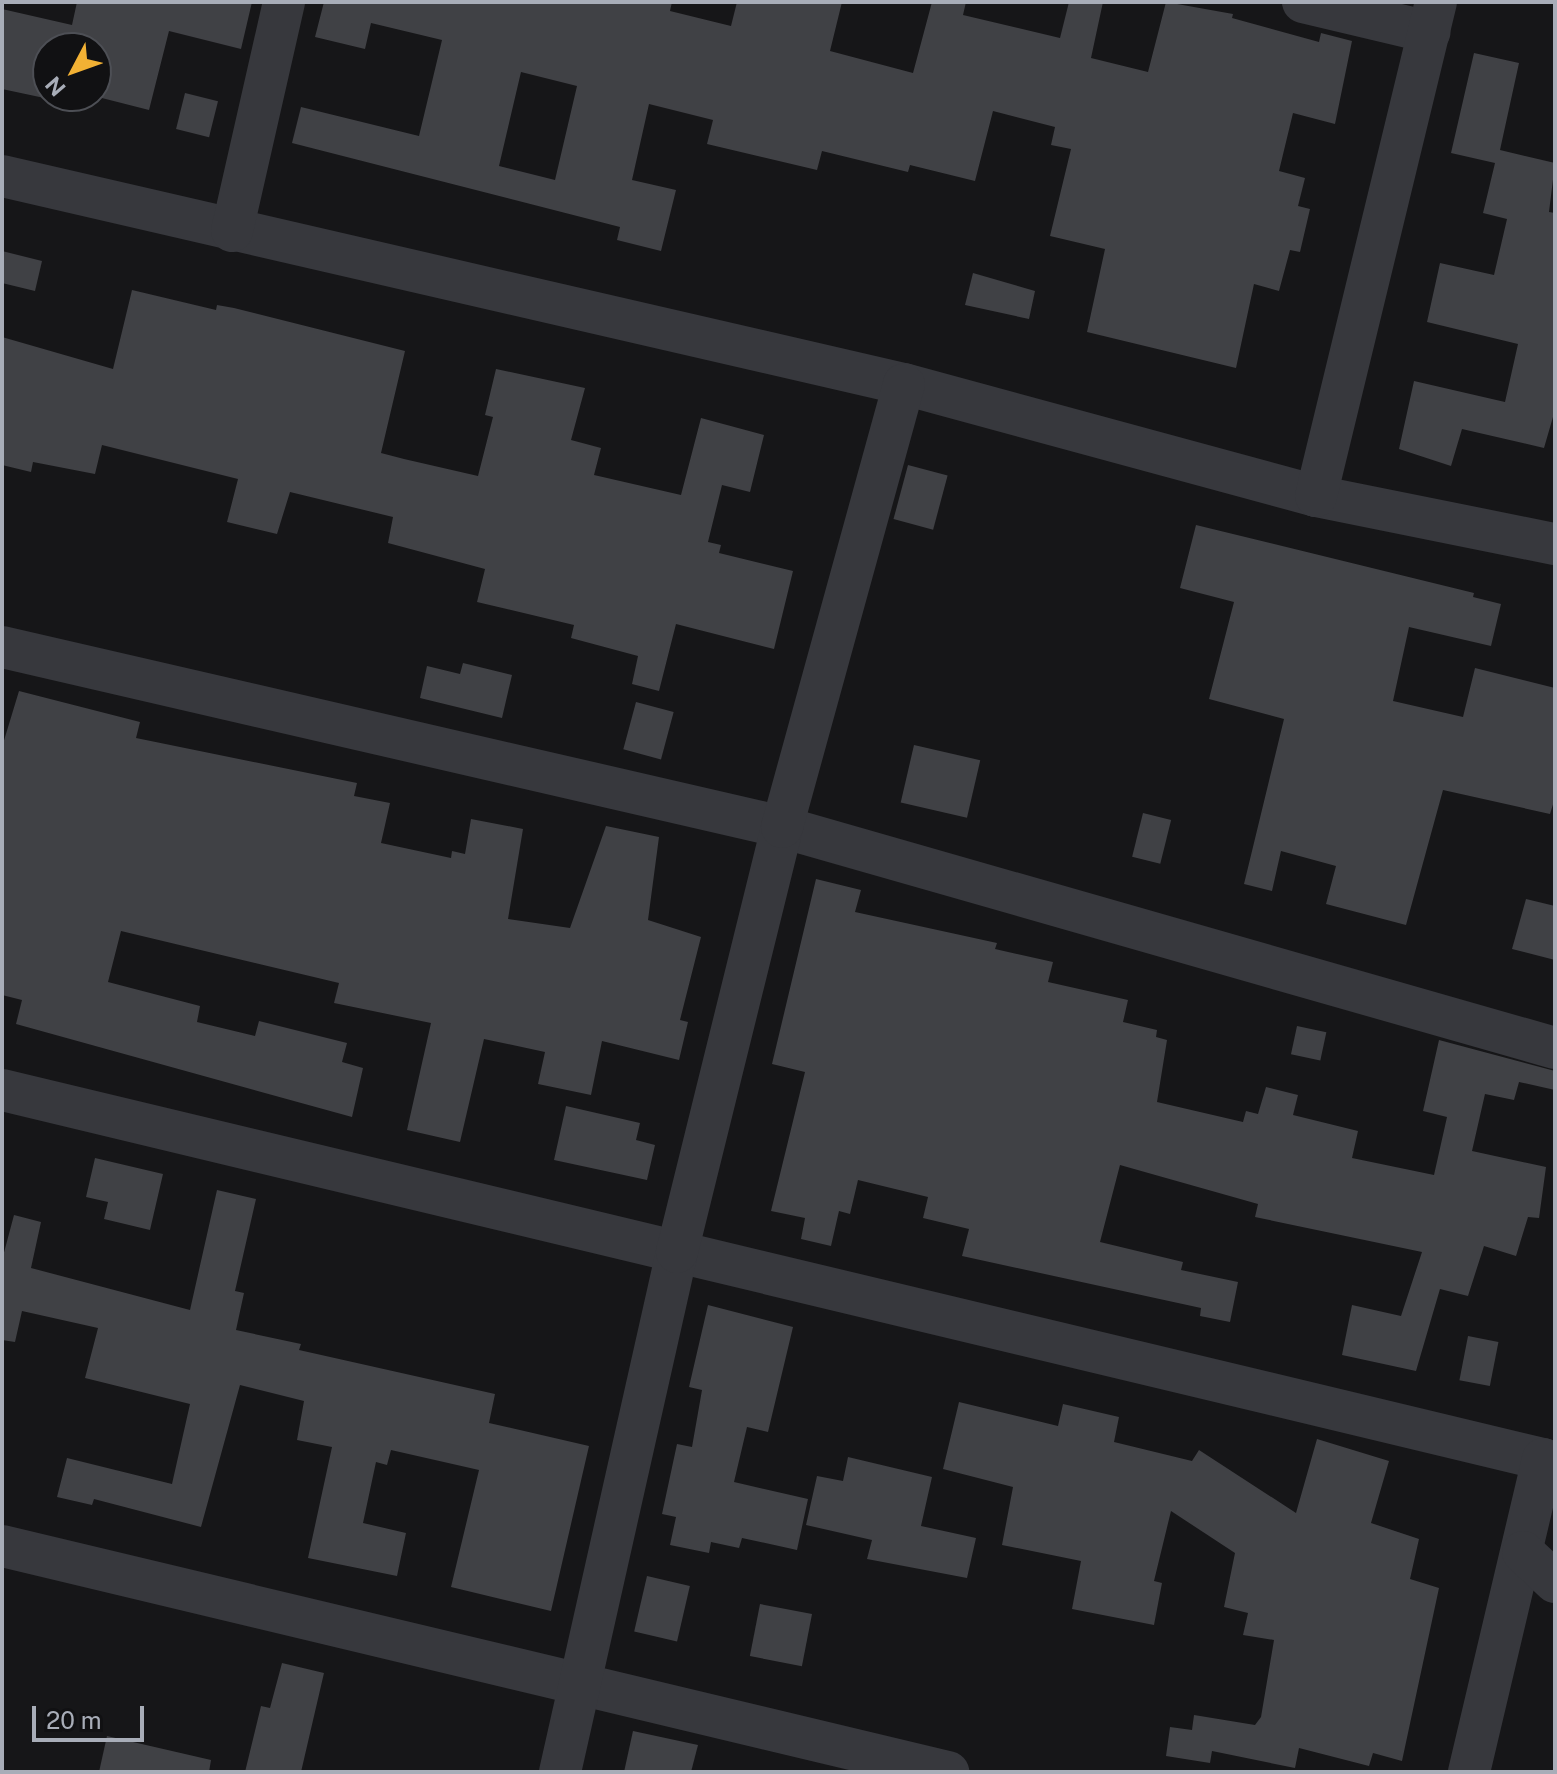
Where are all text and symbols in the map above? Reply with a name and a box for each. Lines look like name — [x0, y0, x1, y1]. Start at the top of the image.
north arrow — [32, 32, 112, 112]
text: N — [40, 71, 71, 101]
scale bar — [36, 1690, 148, 1740]
text: 20 m — [46, 1706, 102, 1734]

